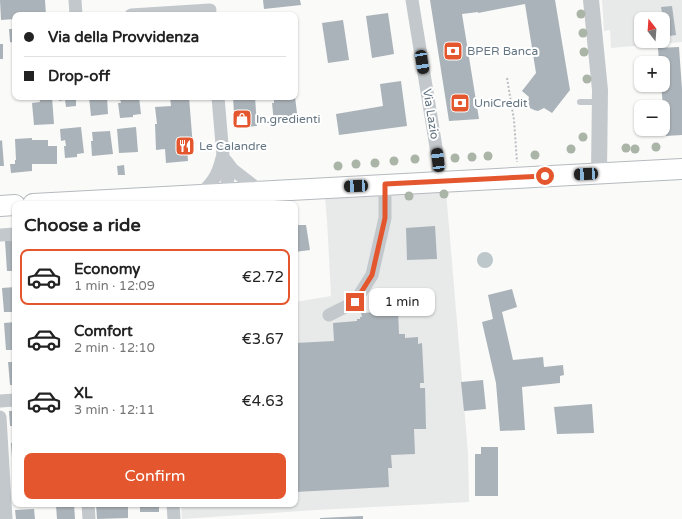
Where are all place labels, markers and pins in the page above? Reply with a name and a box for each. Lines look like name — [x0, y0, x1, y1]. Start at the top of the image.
bank icon: BPER Banca — [442, 40, 464, 62]
place label: BPER Banca — [467, 44, 538, 58]
bank icon: UniCredit — [449, 92, 471, 114]
place label: UniCredit — [474, 96, 528, 110]
shop icon: In.gredienti — [231, 108, 253, 130]
place label: In.gredienti — [256, 112, 320, 126]
restaurant icon: Le Calandre — [174, 135, 196, 157]
place label: Le Calandre — [199, 139, 267, 153]

